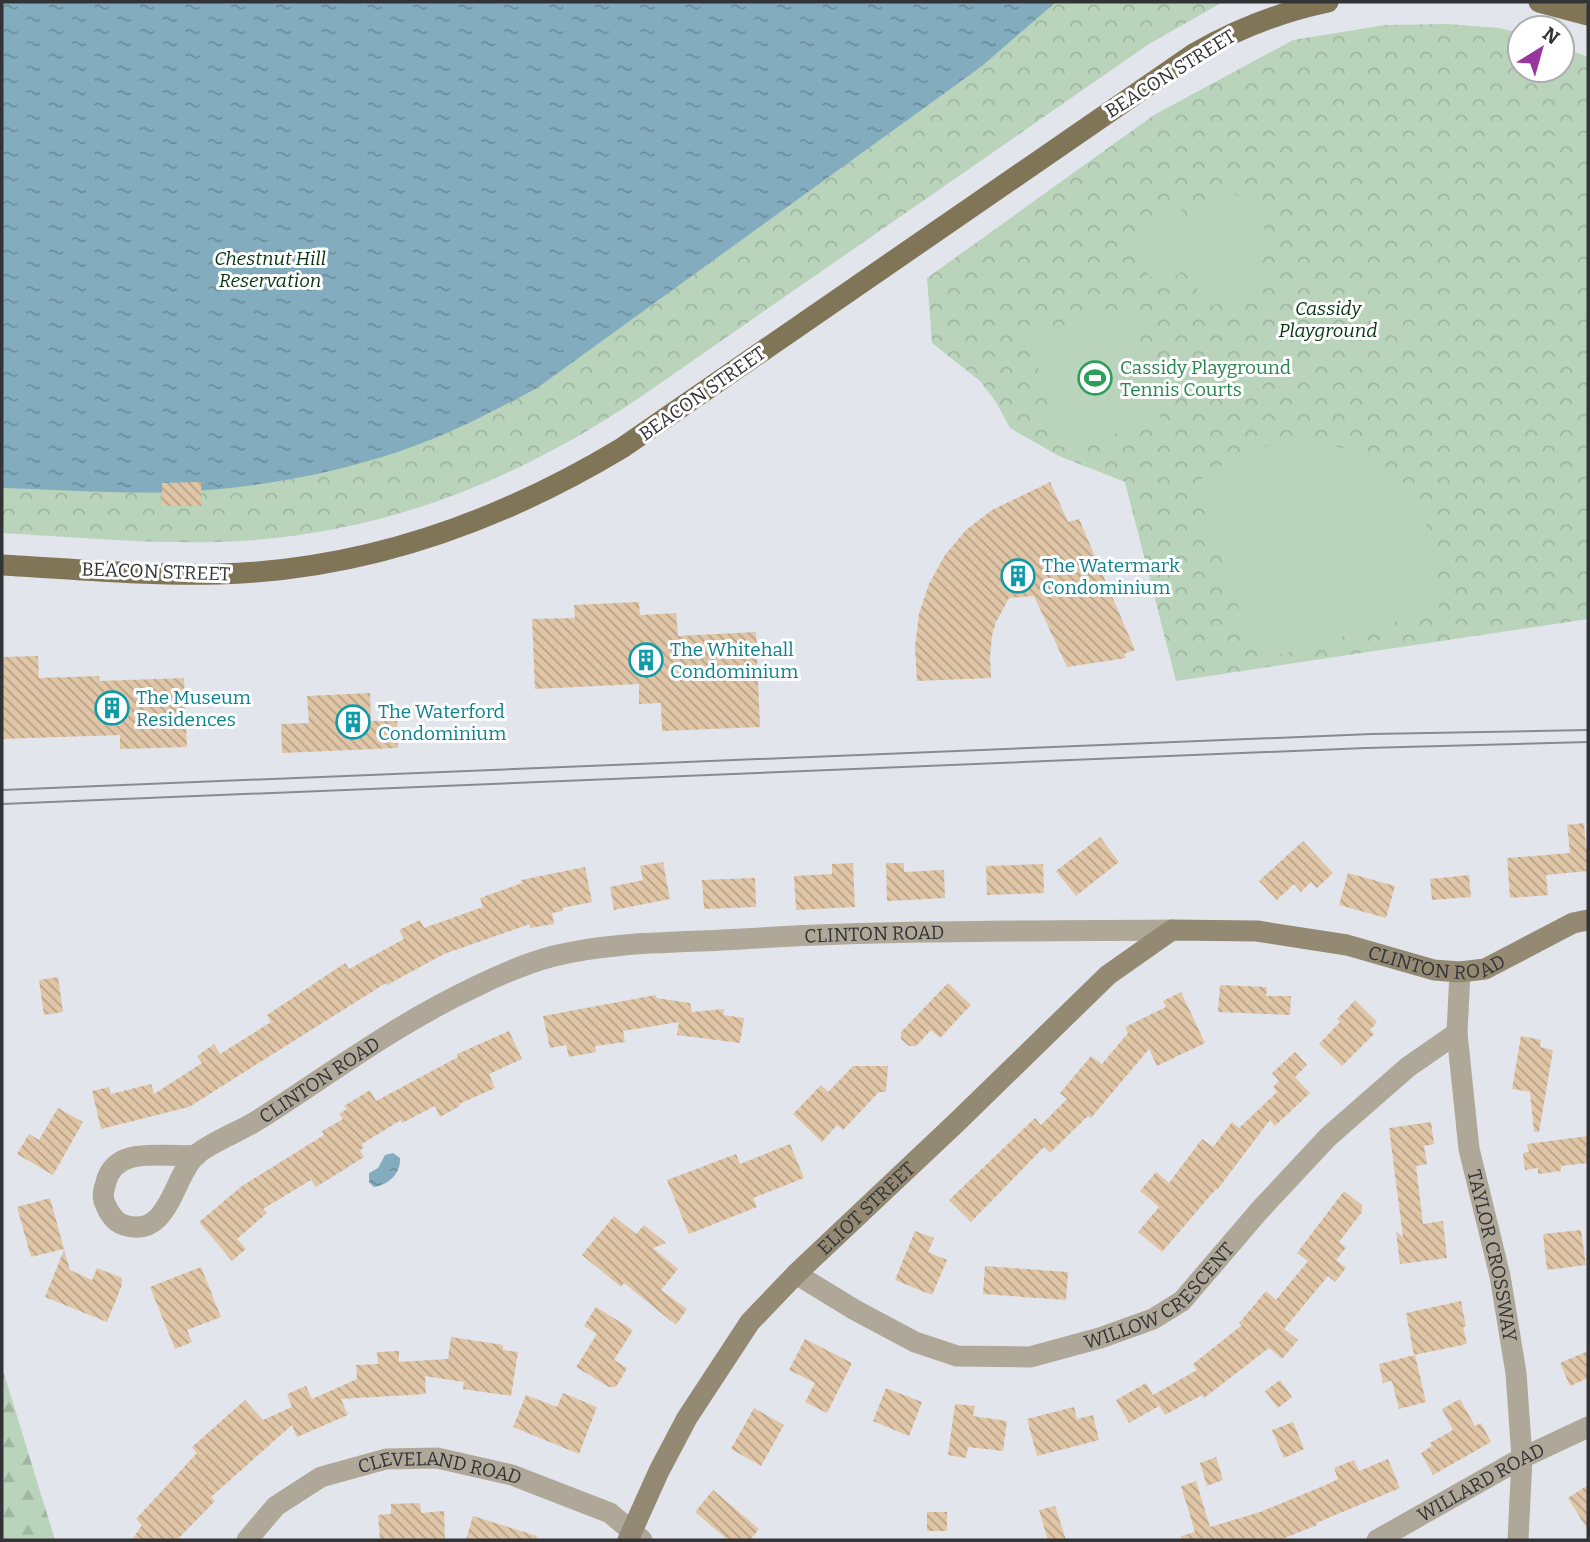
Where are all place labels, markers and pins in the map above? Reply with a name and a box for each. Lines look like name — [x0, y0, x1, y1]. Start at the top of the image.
place label: Cassidy Playground Tennis Courts — [1120, 356, 1291, 401]
sports icon: Cassidy Playground Tennis Courts — [1076, 359, 1114, 397]
place label: The Watermark Condominium — [1042, 554, 1180, 599]
building icon: The Watermark Condominium — [999, 557, 1037, 595]
place label: The Whitehall Condominium — [670, 638, 798, 683]
building icon: The Whitehall Condominium — [627, 641, 665, 679]
place label: The Museum Residences — [136, 686, 251, 731]
building icon: The Museum Residences — [93, 689, 131, 727]
place label: The Waterford Condominium — [378, 700, 506, 745]
building icon: The Waterford Condominium — [334, 703, 372, 741]

